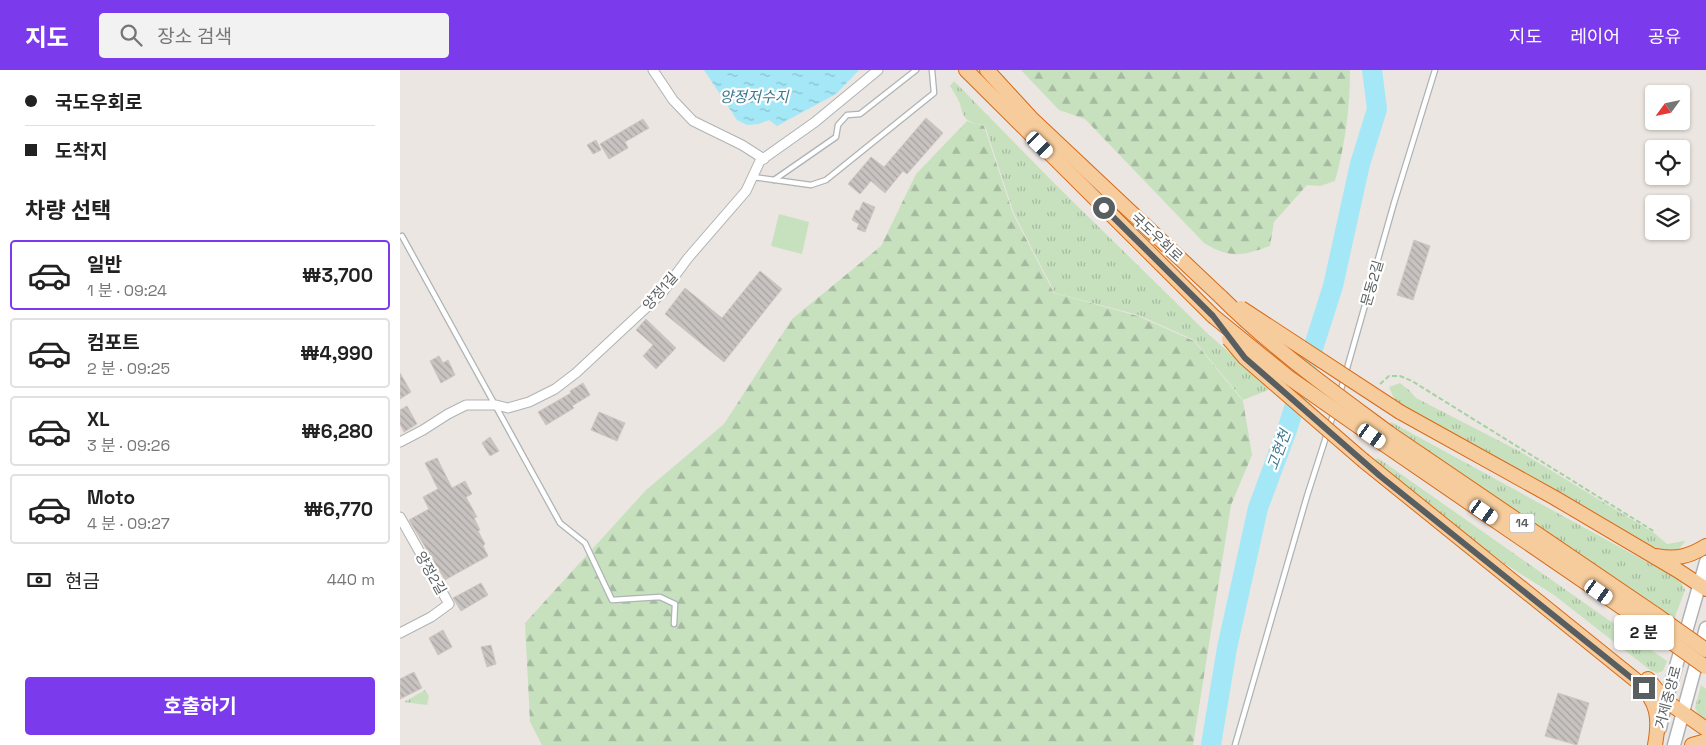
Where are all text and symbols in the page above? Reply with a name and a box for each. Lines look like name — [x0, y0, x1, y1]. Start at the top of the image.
search box — [99, 13, 449, 58]
icon: search — [117, 21, 145, 49]
text: 지도 — [25, 22, 69, 53]
text: 장소 검색 — [157, 24, 232, 49]
text: 지도 — [1509, 25, 1542, 48]
text: 레이어 — [1570, 25, 1620, 48]
text: 공유 — [1648, 25, 1681, 48]
north arrow — [1645, 85, 1690, 130]
map controls — [1645, 85, 1690, 240]
water label: 양정저수지 — [719, 87, 790, 106]
text: 국도우회로 — [55, 90, 142, 115]
car — [1024, 129, 1055, 161]
text: 도착지 — [55, 139, 107, 164]
button: locate — [1645, 140, 1690, 185]
button: layers — [1645, 195, 1690, 240]
text: 차량 선택 — [25, 196, 112, 224]
route start — [1093, 197, 1115, 219]
street label: 국도우회로 — [1127, 208, 1187, 266]
text: 일반 — [87, 252, 122, 277]
icon: car — [27, 253, 72, 298]
street label: 문동2길 — [1357, 258, 1387, 308]
text: ₩3,700 — [302, 263, 373, 288]
street label: 양정1길 — [639, 268, 681, 314]
text: 1 분 · 09:24 — [87, 280, 167, 301]
text: 컴포트 — [87, 330, 139, 355]
icon: car — [27, 331, 72, 376]
text: ₩4,990 — [300, 341, 373, 366]
text: 2 분 · 09:25 — [87, 358, 170, 379]
text: XL — [87, 407, 110, 432]
icon: car — [27, 409, 72, 454]
text: ₩6,280 — [301, 419, 373, 444]
car — [1355, 421, 1388, 451]
water label: 고현천 — [1263, 425, 1295, 473]
text: 3 분 · 09:26 — [87, 435, 170, 456]
text: Moto — [87, 485, 135, 510]
icon: car — [27, 487, 72, 532]
text: ₩6,770 — [304, 497, 373, 522]
car — [1467, 497, 1500, 527]
text: 4 분 · 09:27 — [87, 513, 170, 534]
road number: 14 — [1510, 513, 1534, 532]
street label: 양정2길 — [411, 548, 451, 598]
icon: cash — [25, 566, 53, 594]
text: 현금 — [65, 569, 100, 594]
text: 440 m — [327, 569, 375, 590]
car — [1582, 577, 1615, 607]
callout: 2 분 — [1614, 616, 1674, 650]
text: 2 분 — [1630, 622, 1658, 643]
street label: 거제중앙로 — [1651, 663, 1685, 730]
button: 호출하기 — [25, 677, 375, 735]
route end — [1633, 677, 1655, 699]

